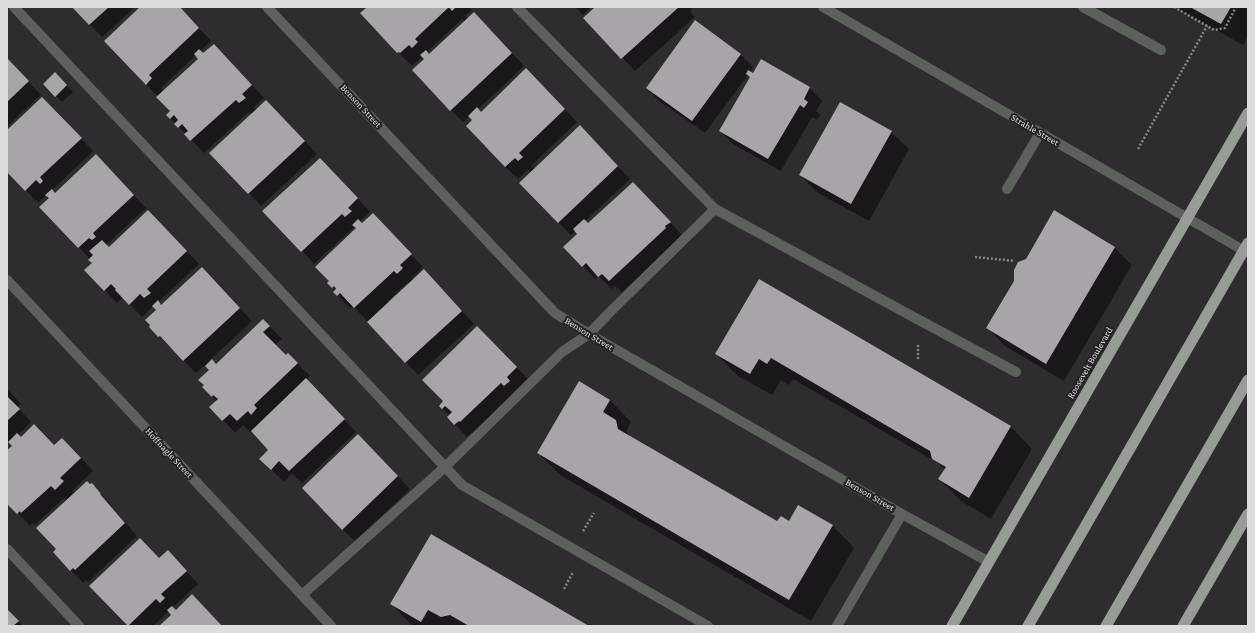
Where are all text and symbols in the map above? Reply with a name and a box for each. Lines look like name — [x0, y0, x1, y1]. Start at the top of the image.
street label: Benson Street — [338, 82, 384, 130]
street label: Strahle Street — [1009, 111, 1061, 149]
street label: Benson Street — [562, 315, 616, 353]
street label: Roosevelt Boulevard — [1065, 325, 1115, 401]
street label: Hoffnagle Street — [143, 425, 195, 481]
street label: Benson Street — [843, 476, 897, 514]

